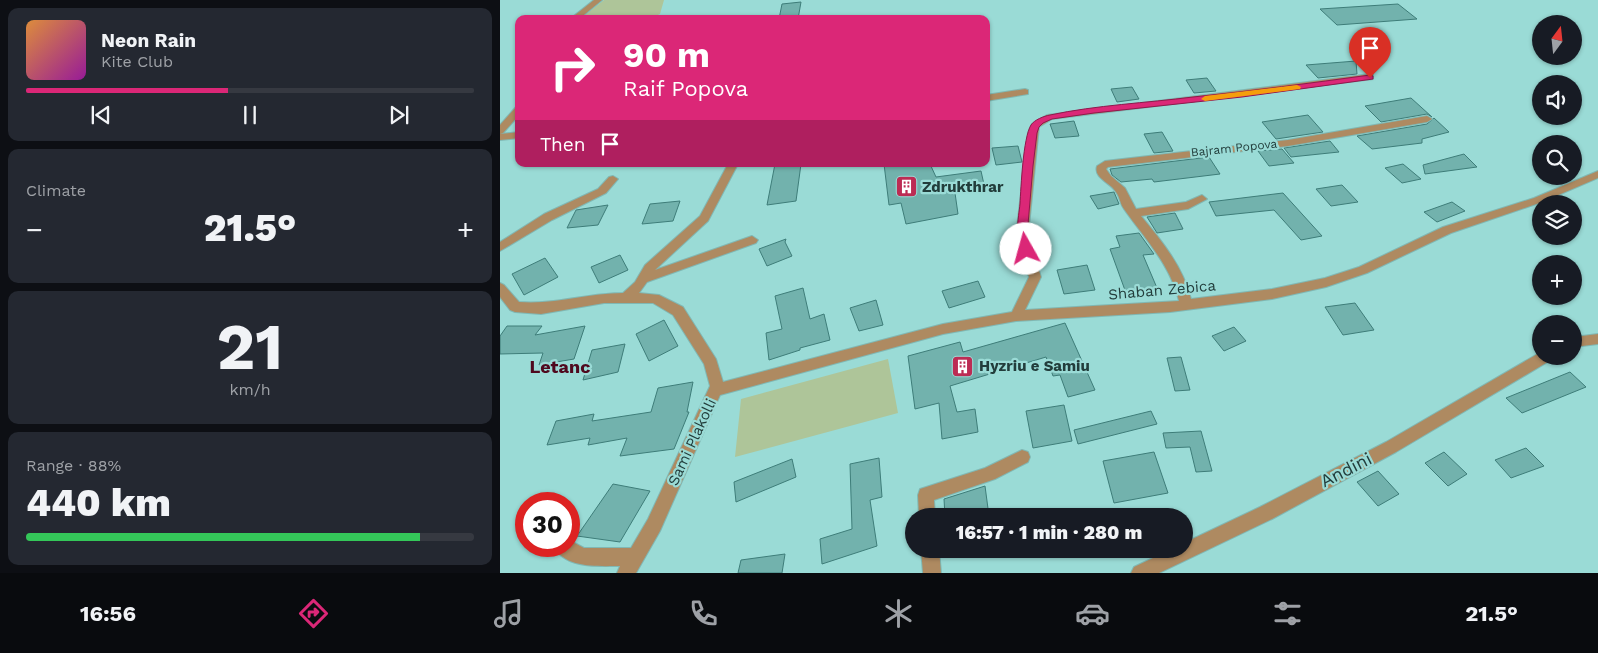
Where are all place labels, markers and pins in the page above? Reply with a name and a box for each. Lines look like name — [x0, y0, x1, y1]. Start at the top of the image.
pin — [1349, 27, 1391, 78]
building icon: Zdrukthrar — [894, 175, 918, 199]
place label: Zdrukthrar — [922, 178, 1004, 196]
building icon: Hyzriu e Samiu — [951, 354, 975, 378]
place label: Hyzriu e Samiu — [979, 357, 1090, 375]

